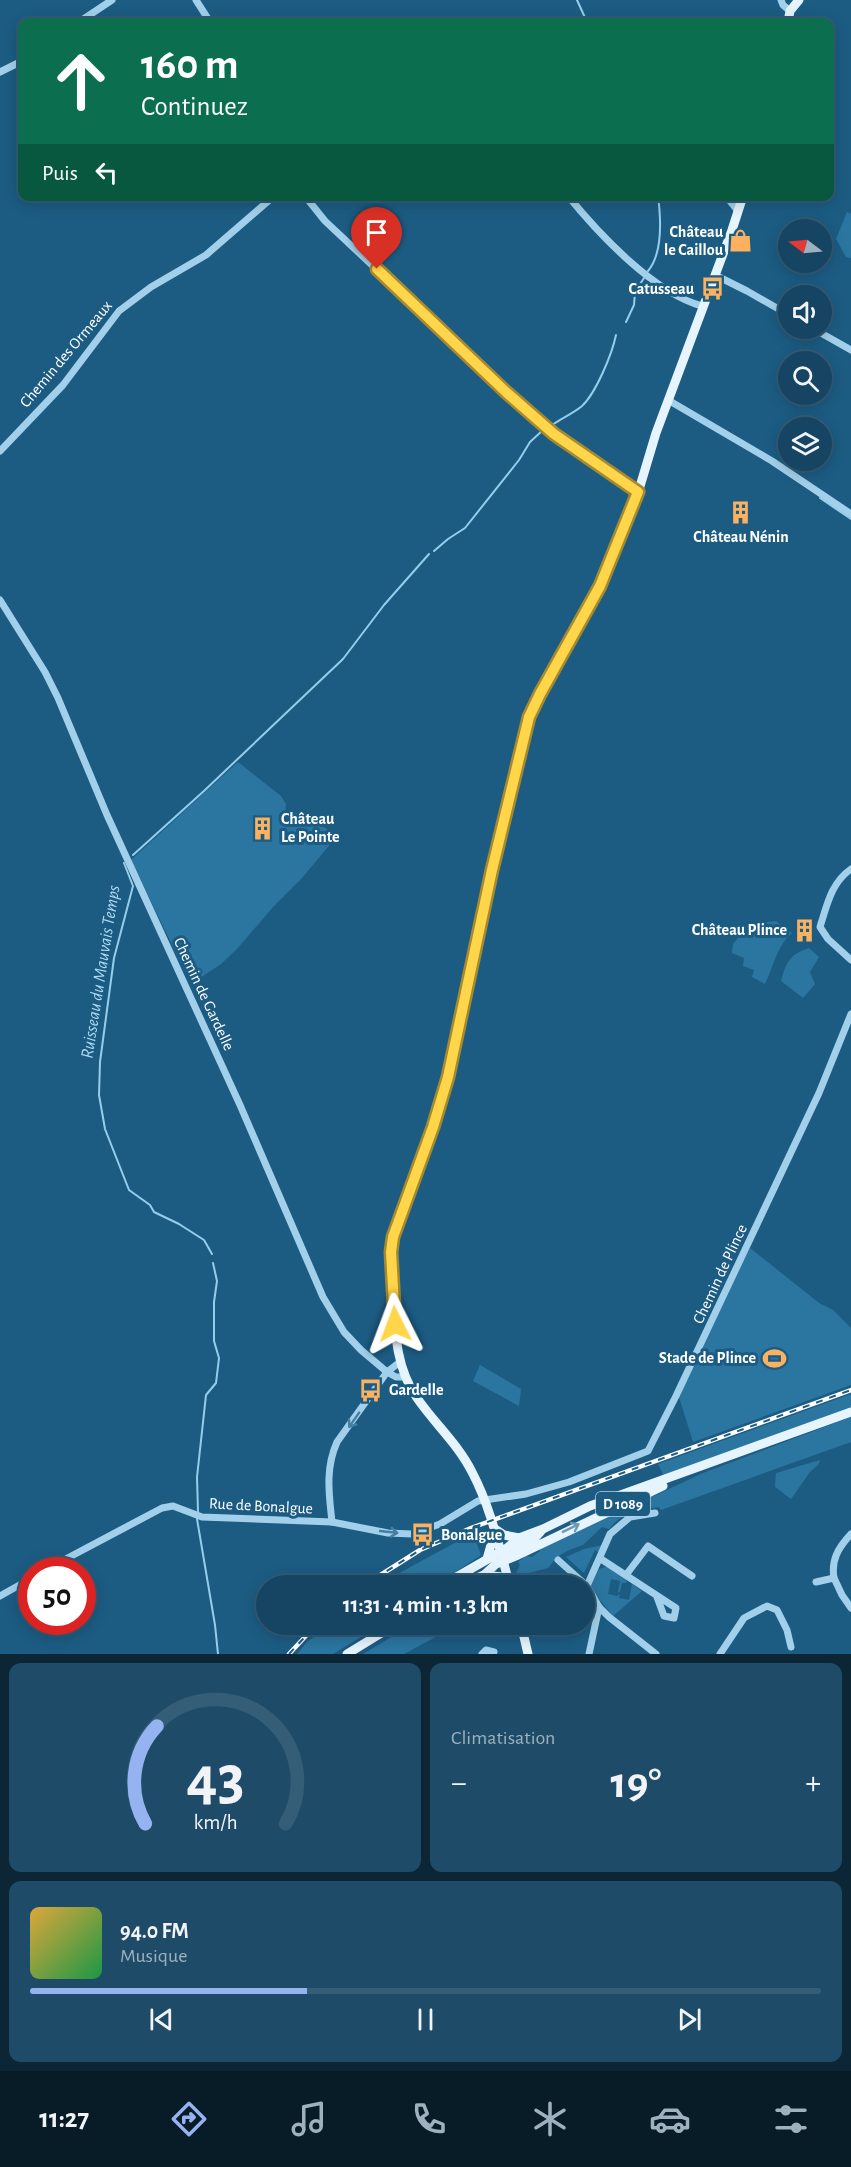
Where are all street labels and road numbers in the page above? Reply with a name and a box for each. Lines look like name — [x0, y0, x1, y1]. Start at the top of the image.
street label: Chemin des Ormeaux — [17, 298, 115, 410]
street label: Chemin de Gardelle — [171, 935, 237, 1053]
street label: Chemin de Plince — [690, 1222, 750, 1326]
road number: D 1089 — [596, 1492, 650, 1516]
street label: Rue de Bonalgue — [209, 1495, 313, 1517]

